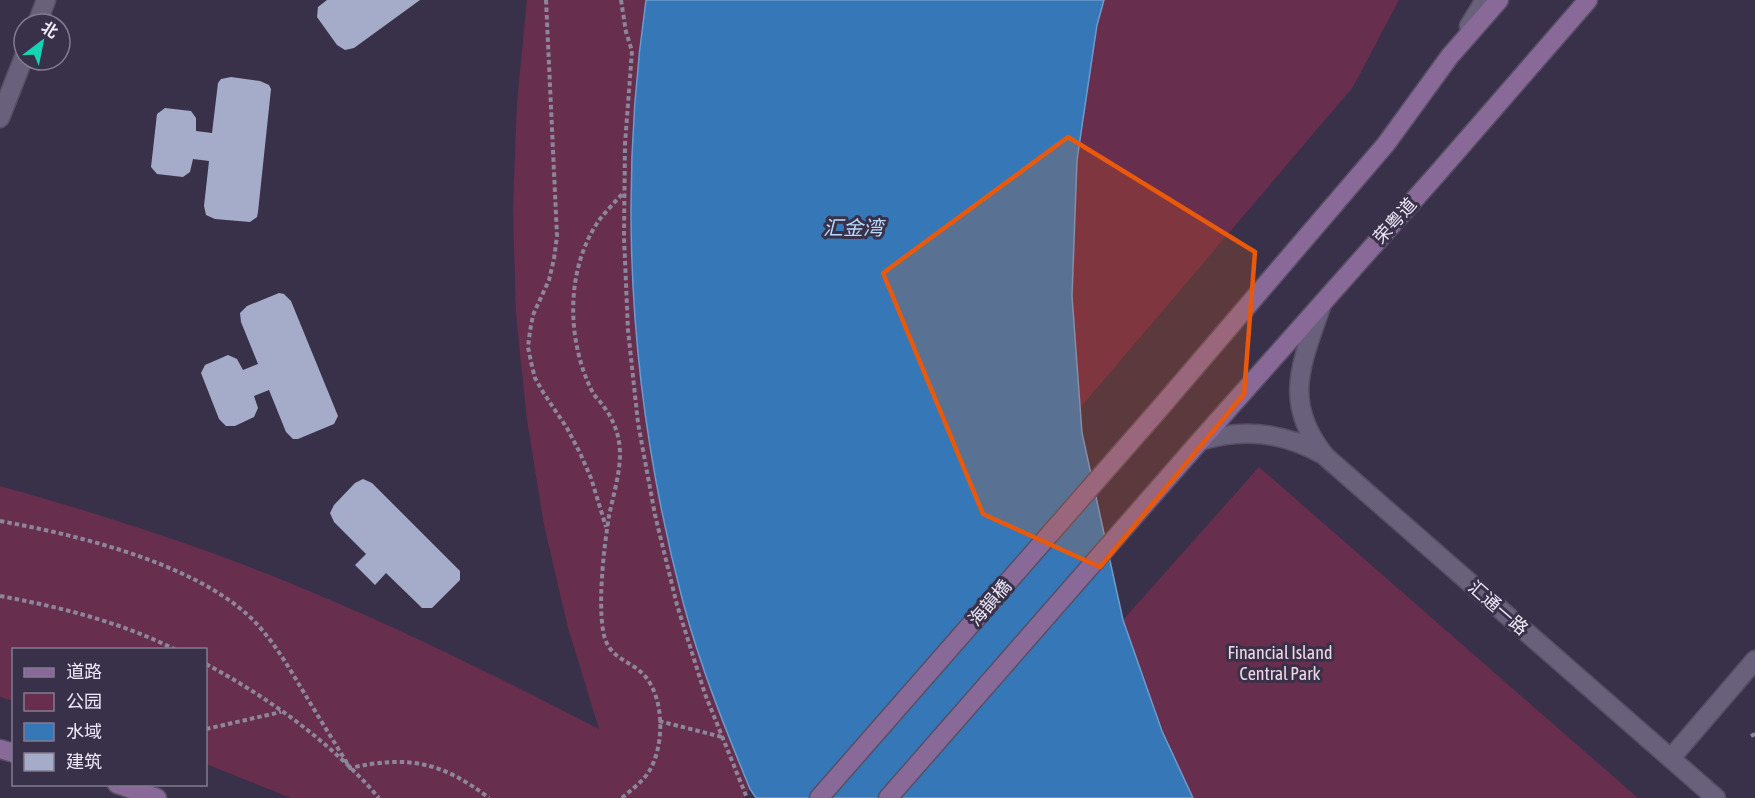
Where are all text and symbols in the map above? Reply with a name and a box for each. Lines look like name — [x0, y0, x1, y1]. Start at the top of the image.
north arrow — [12, 12, 72, 72]
text: 北 — [38, 17, 62, 41]
street label: 荣粤道 — [1369, 194, 1420, 248]
water label: 汇金湾 — [823, 216, 886, 239]
street label: 海韻橋 — [964, 575, 1015, 630]
street label: 汇通一路 — [1464, 576, 1532, 639]
park label: Financial Island Central Park — [1228, 642, 1332, 684]
legend — [12, 648, 207, 786]
text: 道路 — [66, 661, 102, 682]
text: 公园 — [66, 691, 102, 712]
text: 水域 — [66, 721, 102, 742]
text: 建筑 — [66, 751, 102, 772]

